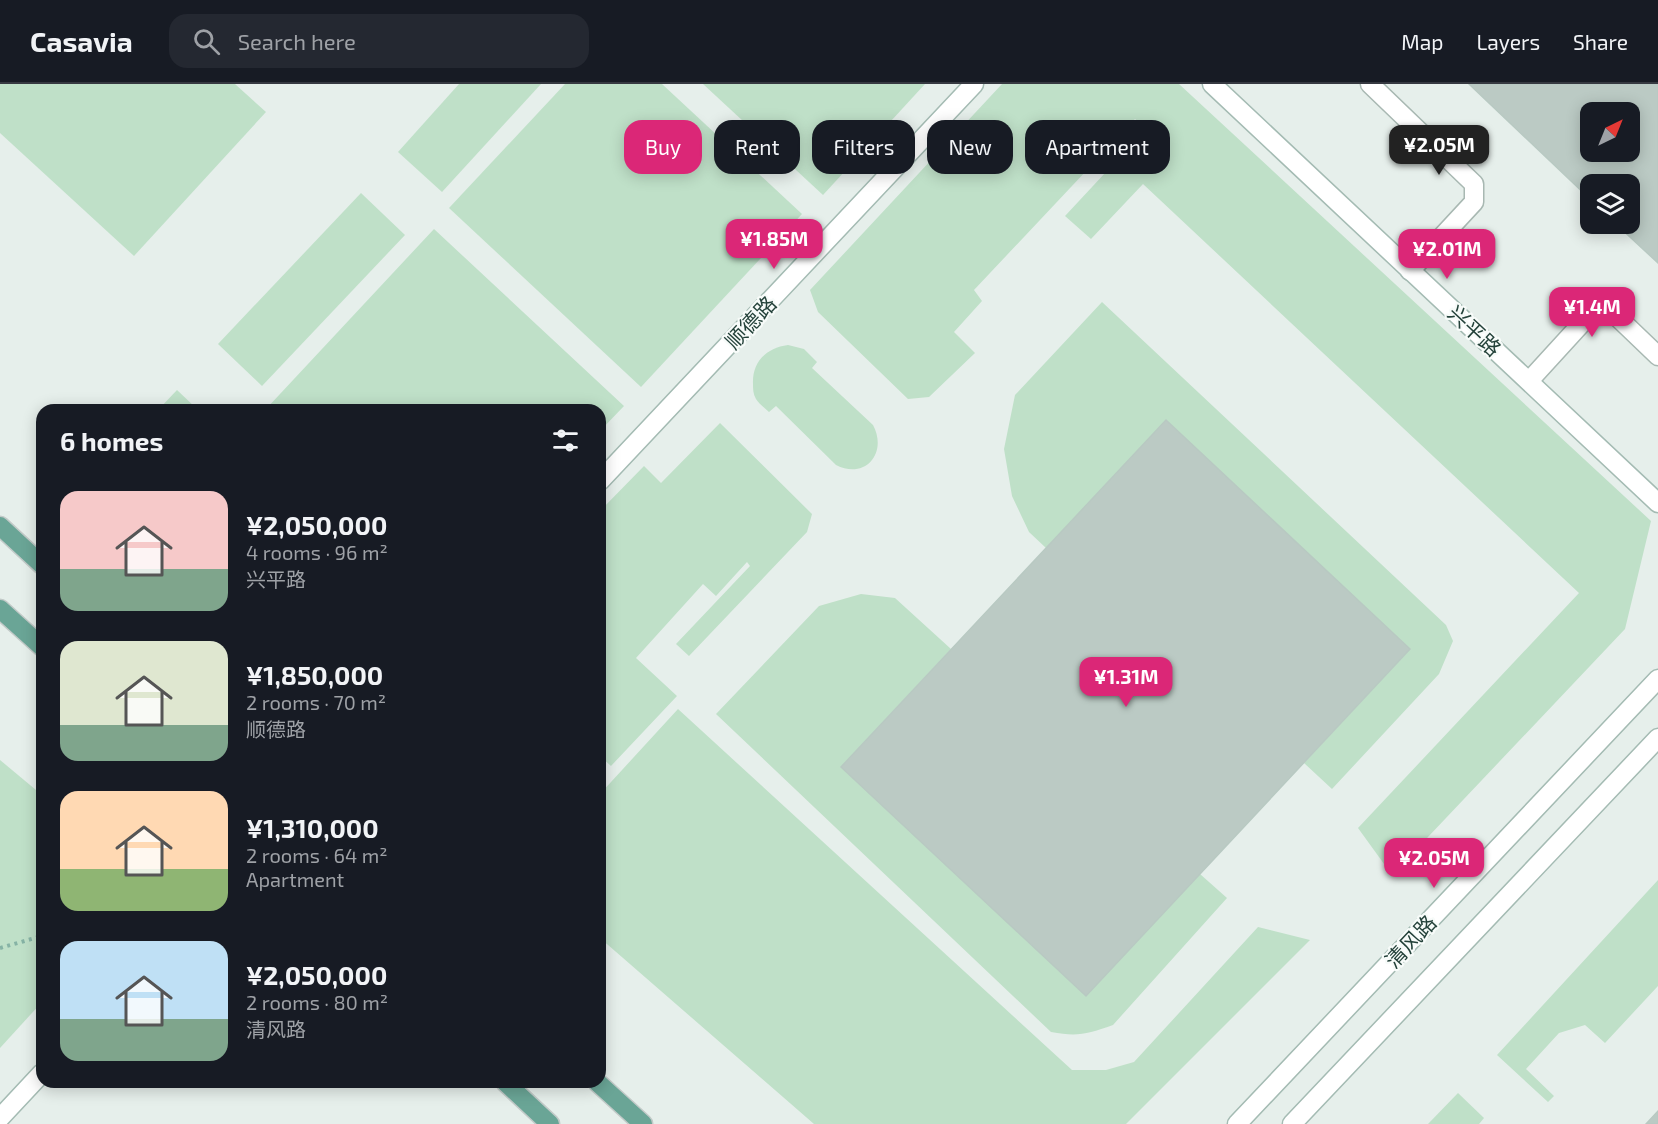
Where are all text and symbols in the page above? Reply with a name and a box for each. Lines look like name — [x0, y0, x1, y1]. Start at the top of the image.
search box — [169, 14, 589, 68]
text: Casavia — [30, 24, 133, 58]
icon: search — [190, 25, 223, 58]
text: Search here — [238, 28, 356, 54]
text: Map — [1401, 29, 1443, 54]
text: Layers — [1476, 29, 1540, 54]
text: Share — [1573, 29, 1628, 54]
north arrow — [1580, 102, 1640, 162]
map controls — [1580, 102, 1640, 234]
chip: Buy — [624, 120, 702, 174]
chip: Rent — [714, 120, 800, 174]
chip: Filters — [812, 120, 915, 174]
chip: New — [927, 120, 1013, 174]
chip: Apartment — [1025, 120, 1170, 174]
pin: ¥2.05M — [1390, 125, 1488, 176]
text: ¥2.05M — [1403, 132, 1475, 156]
button: layers — [1580, 174, 1640, 234]
pin: ¥1.85M — [725, 219, 823, 270]
text: ¥1.85M — [740, 226, 808, 250]
pin: ¥2.01M — [1398, 229, 1496, 280]
text: ¥2.01M — [1412, 236, 1482, 260]
pin: ¥1.4M — [1550, 287, 1634, 338]
street label: 顺德路 — [719, 290, 781, 354]
text: ¥1.4M — [1563, 294, 1621, 318]
street label: 兴平路 — [1443, 299, 1507, 361]
icon: filters — [549, 424, 582, 457]
text: 6 homes — [60, 425, 163, 456]
text: ¥2,050,000 — [246, 509, 387, 540]
icon: home — [108, 515, 180, 587]
text: 4 rooms · 96 m² — [246, 540, 388, 564]
text: 兴平路 — [246, 567, 306, 591]
pin: ¥1.31M — [1077, 657, 1175, 708]
text: ¥1,850,000 — [246, 659, 383, 690]
text: ¥1.31M — [1093, 664, 1159, 688]
icon: home — [108, 665, 180, 737]
text: 2 rooms · 70 m² — [246, 690, 386, 714]
text: 顺德路 — [246, 717, 306, 741]
text: ¥1,310,000 — [246, 812, 379, 843]
icon: home — [108, 815, 180, 887]
pin: ¥2.05M — [1385, 838, 1483, 889]
text: 2 rooms · 64 m² — [246, 843, 388, 867]
text: ¥2.05M — [1398, 845, 1470, 869]
text: Apartment — [246, 867, 344, 891]
street label: 清风路 — [1379, 909, 1441, 973]
text: ¥2,050,000 — [246, 959, 387, 990]
icon: home — [108, 965, 180, 1037]
text: 2 rooms · 80 m² — [246, 990, 388, 1014]
text: 清风路 — [246, 1017, 306, 1041]

